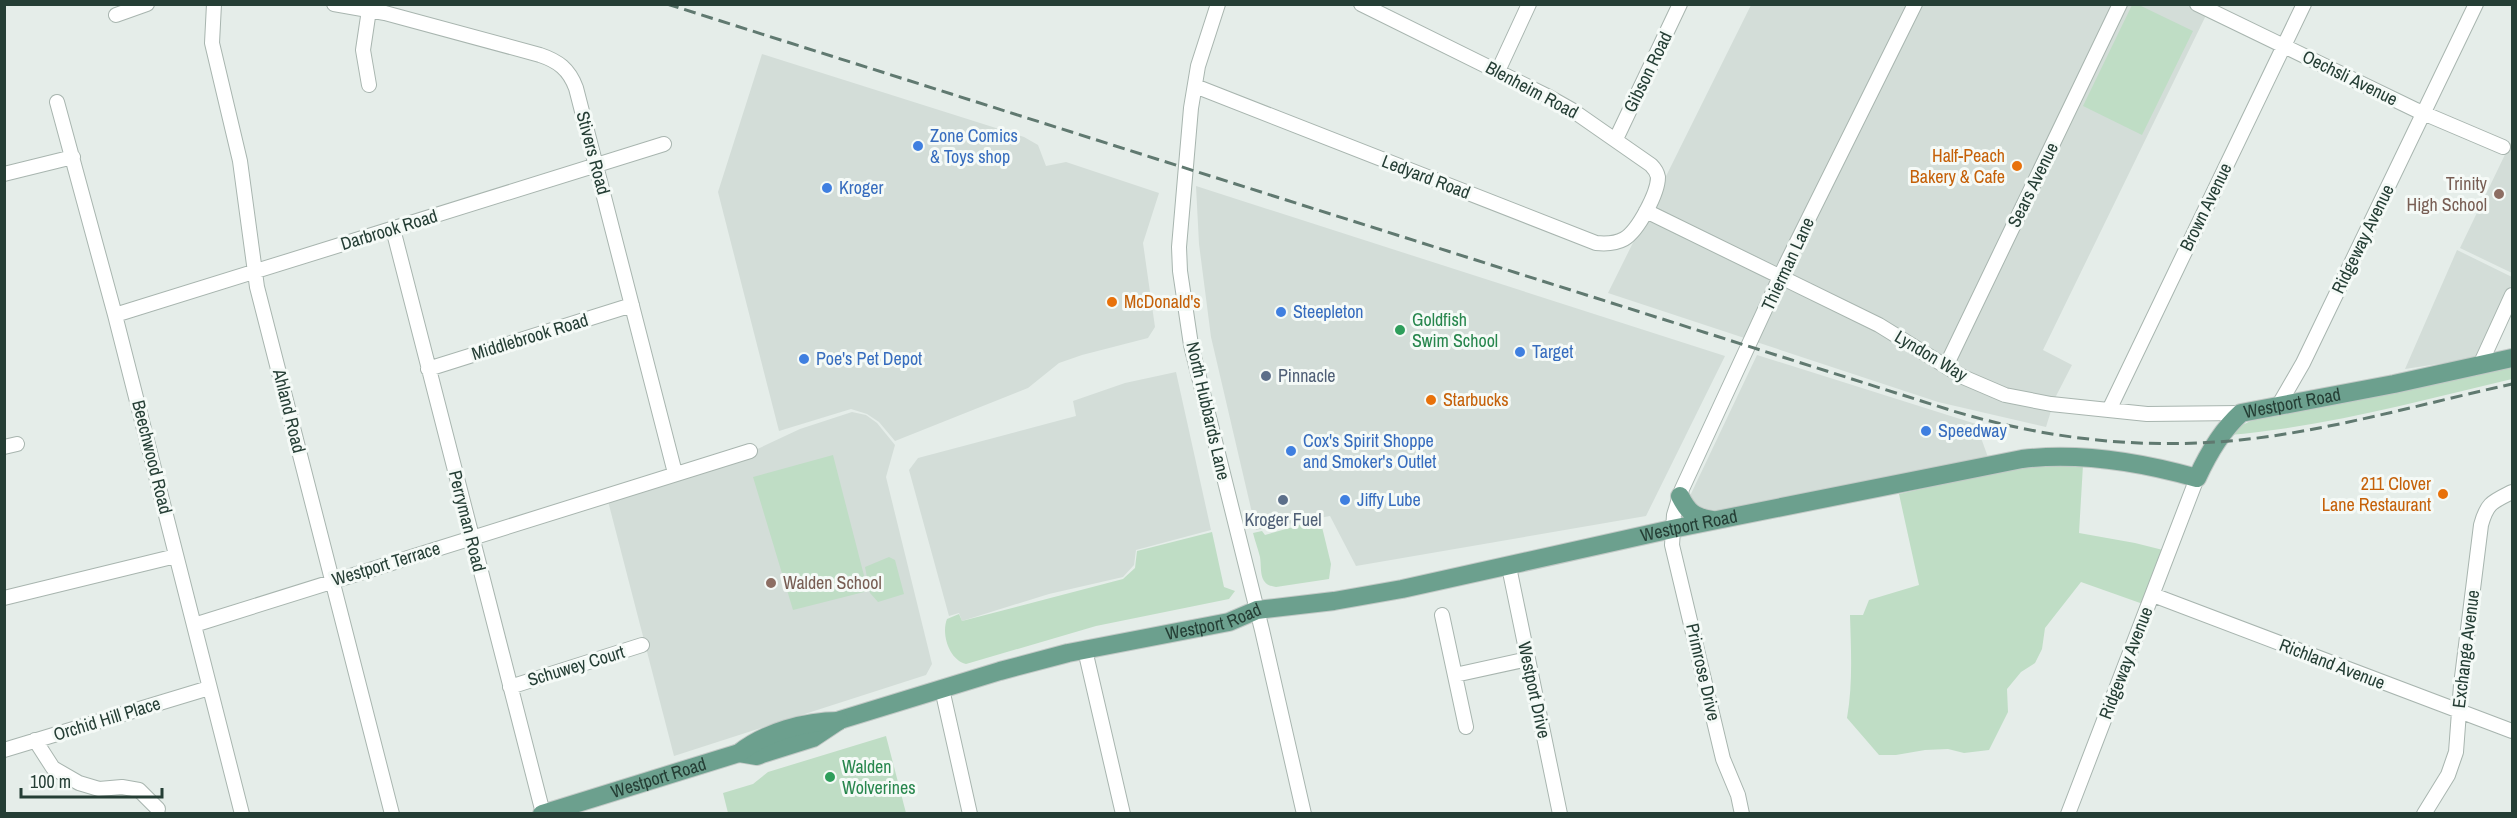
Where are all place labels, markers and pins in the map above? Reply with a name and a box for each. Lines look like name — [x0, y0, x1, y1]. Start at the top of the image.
place label: Zone Comics & Toys shop — [930, 123, 1018, 169]
marker: Zone Comics & Toys shop — [911, 139, 925, 153]
place label: Half-Peach Bakery & Cafe — [1910, 143, 2005, 189]
marker: Half-Peach Bakery & Cafe — [2010, 159, 2024, 173]
place label: Trinity High School — [2407, 171, 2488, 217]
place label: Kroger — [839, 175, 883, 200]
marker: Kroger — [820, 181, 834, 195]
marker: Trinity High School — [2492, 187, 2506, 201]
place label: McDonald's — [1124, 289, 1201, 314]
marker: McDonald's — [1105, 295, 1119, 309]
place label: Steepleton — [1293, 299, 1364, 324]
marker: Steepleton — [1274, 305, 1288, 319]
place label: Goldfish Swim School — [1412, 307, 1498, 353]
marker: Goldfish Swim School — [1393, 323, 1407, 337]
place label: Target — [1532, 339, 1573, 364]
marker: Target — [1513, 345, 1527, 359]
place label: Poe's Pet Depot — [816, 346, 922, 371]
marker: Poe's Pet Depot — [797, 352, 811, 366]
place label: Pinnacle — [1278, 363, 1335, 388]
marker: Pinnacle — [1259, 369, 1273, 383]
place label: Starbucks — [1443, 387, 1509, 412]
marker: Starbucks — [1424, 393, 1438, 407]
place label: Speedway — [1938, 418, 2008, 443]
marker: Speedway — [1919, 424, 1933, 438]
place label: Cox's Spirit Shoppe and Smoker's Outlet — [1303, 428, 1436, 474]
marker: Cox's Spirit Shoppe and Smoker's Outlet — [1284, 444, 1298, 458]
place label: 211 Clover Lane Restaurant — [2322, 471, 2431, 517]
place label: Jiffy Lube — [1357, 487, 1421, 512]
marker: 211 Clover Lane Restaurant — [2436, 487, 2450, 501]
marker: Kroger Fuel — [1276, 493, 1290, 507]
marker: Jiffy Lube — [1338, 493, 1352, 507]
place label: Kroger Fuel — [1244, 507, 1322, 532]
place label: Walden School — [783, 570, 882, 595]
marker: Walden School — [764, 576, 778, 590]
place label: Walden Wolverines — [842, 754, 916, 800]
marker: Walden Wolverines — [823, 770, 837, 784]

